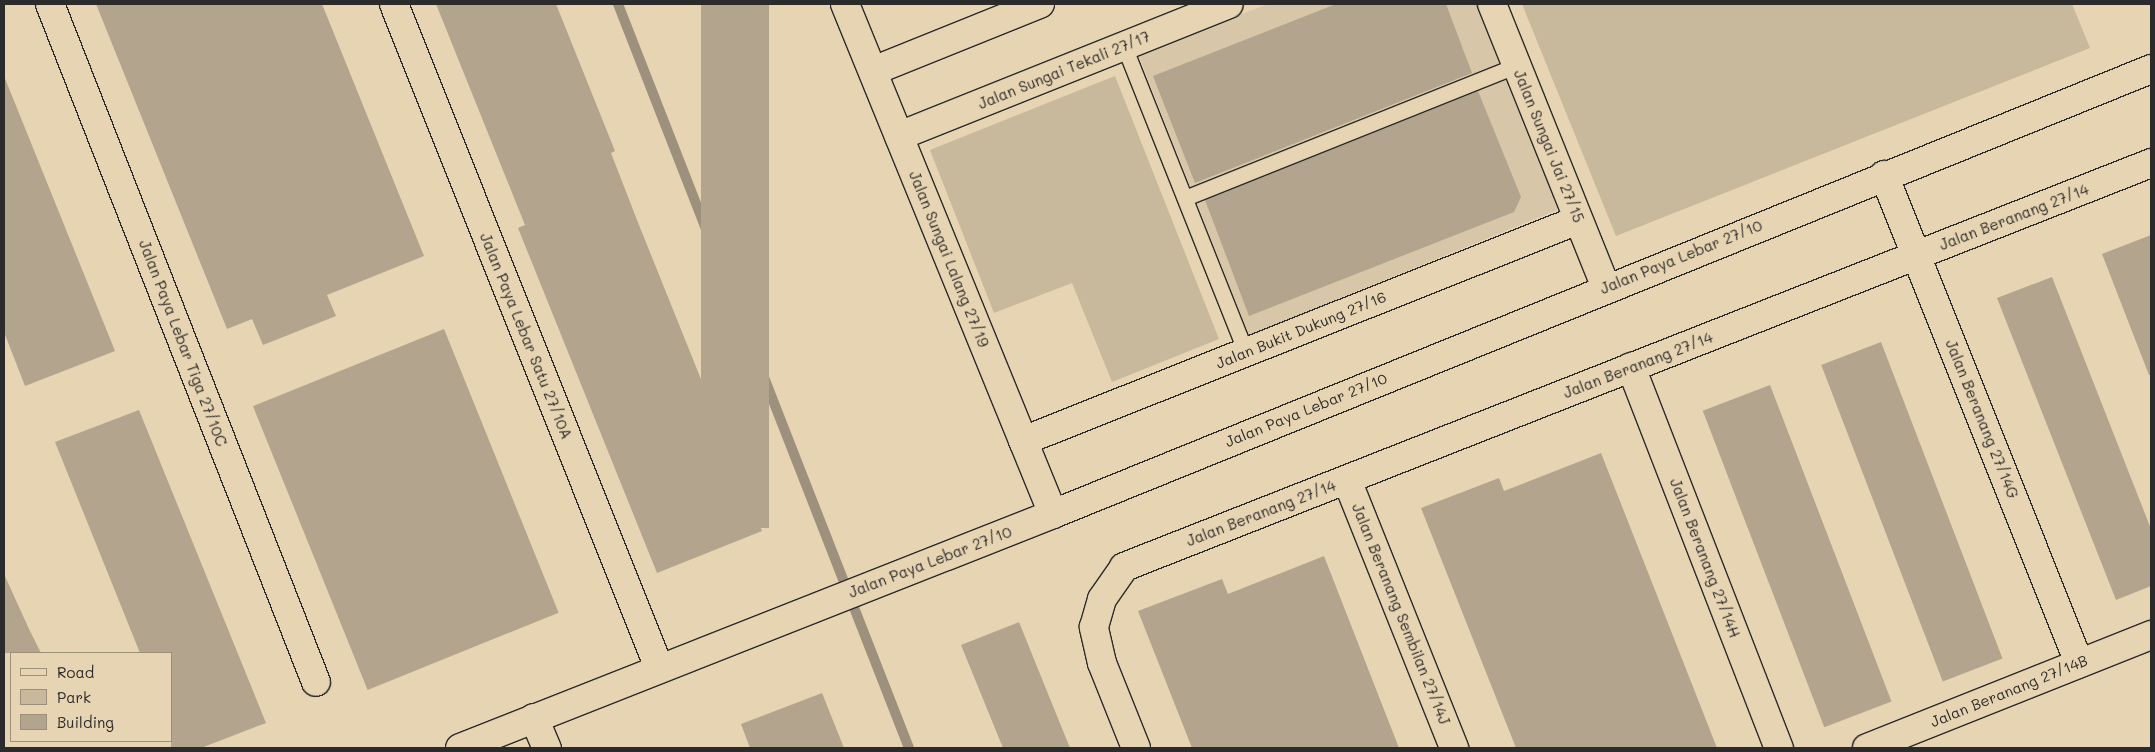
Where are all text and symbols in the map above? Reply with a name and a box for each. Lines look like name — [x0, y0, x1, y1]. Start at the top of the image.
street label: Jalan Sungai Tekali 27/17 — [975, 27, 1153, 113]
street label: Jalan Sungai Jai 27/15 — [1510, 67, 1588, 225]
street label: Jalan Sungai Lalang 27/19 — [905, 168, 993, 350]
street label: Jalan Beranang 27/14 — [1937, 180, 2091, 254]
street label: Jalan Paya Lebar 27/10 — [1597, 216, 1765, 298]
street label: Jalan Paya Lebar Satu 27/10A — [476, 230, 576, 442]
street label: Jalan Paya Lebar Tiga 27/10C — [135, 237, 231, 449]
street label: Jalan Bukit Dukung 27/16 — [1213, 288, 1389, 372]
street label: Jalan Beranang 27/14 — [1561, 328, 1715, 402]
street label: Jalan Beranang 27/14G — [1942, 337, 2022, 501]
street label: Jalan Paya Lebar 27/10 — [1222, 369, 1390, 451]
street label: Jalan Beranang 27/14 — [1184, 476, 1338, 550]
street label: Jalan Beranang 27/14H — [1666, 476, 1744, 640]
street label: Jalan Beranang Sembilan 27/14J — [1348, 501, 1454, 727]
street label: Jalan Paya Lebar 27/10 — [846, 523, 1014, 601]
street label: Jalan Beranang 27/14B — [1928, 651, 2090, 731]
legend — [10, 652, 172, 742]
text: Road — [57, 662, 94, 682]
text: Park — [57, 687, 91, 707]
text: Building — [57, 712, 114, 732]

